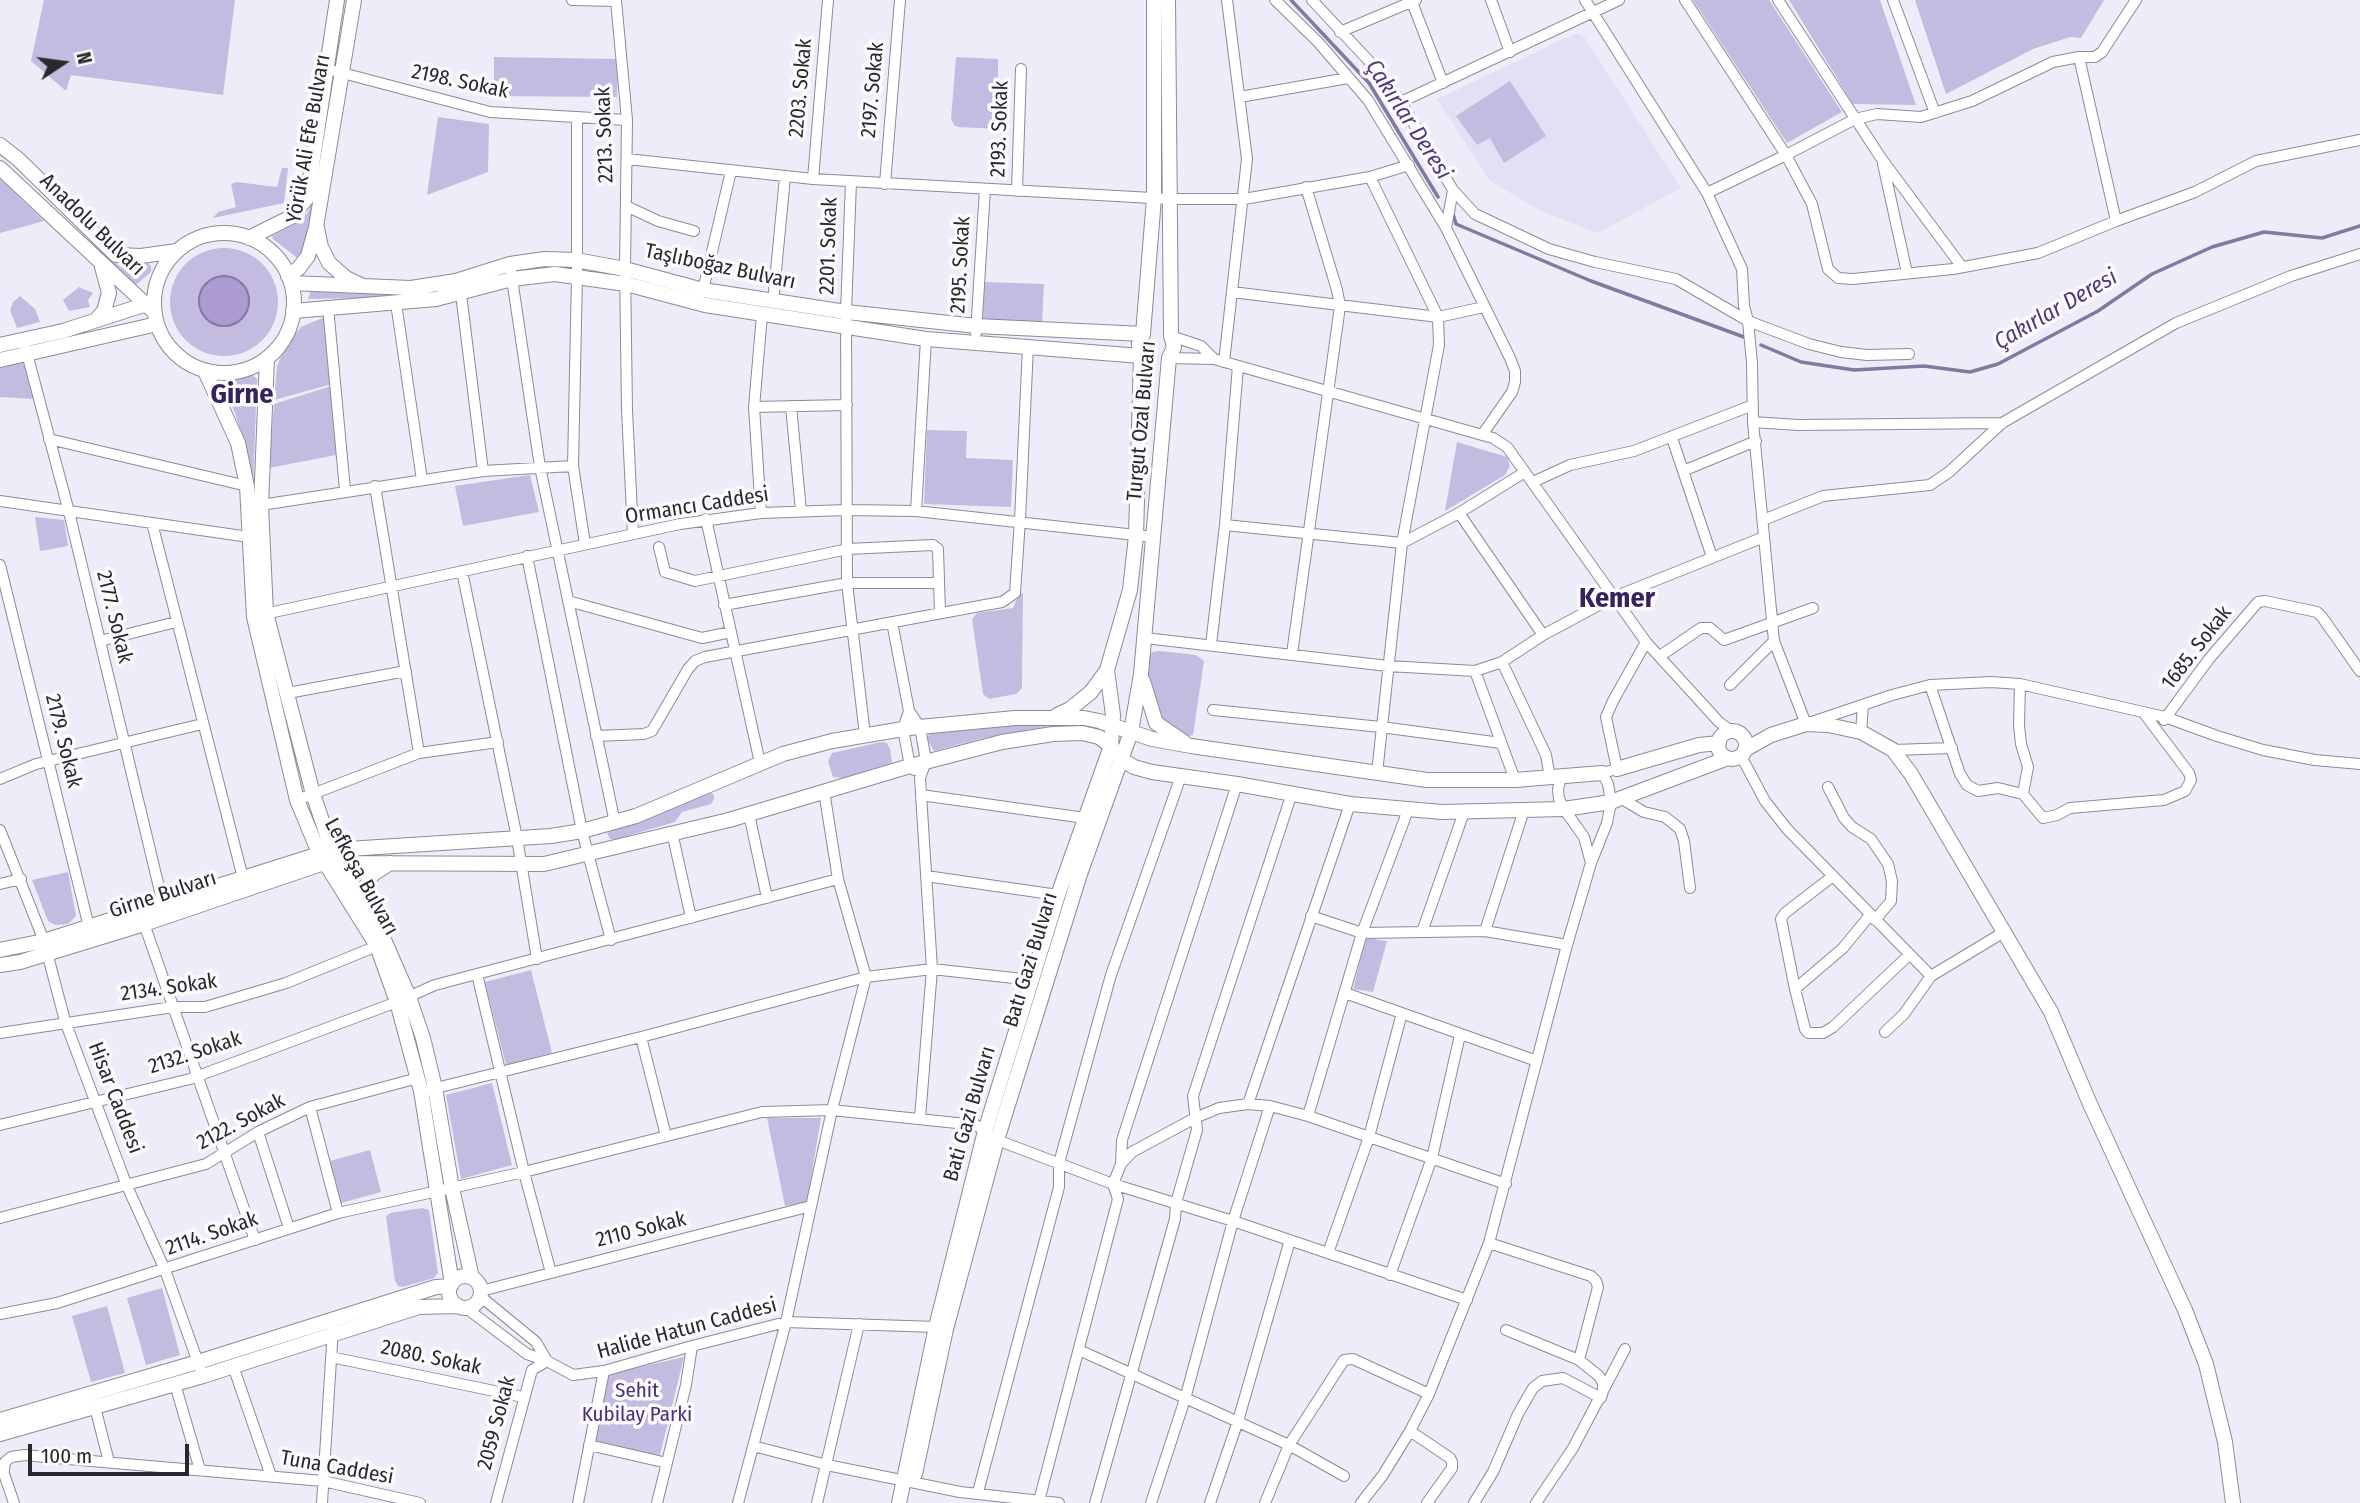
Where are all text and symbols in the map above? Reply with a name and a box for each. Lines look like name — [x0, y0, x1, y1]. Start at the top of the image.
north arrow — [28, 28, 98, 98]
street label: 2203. Sokak — [784, 38, 818, 138]
street label: 2197. Sokak — [856, 41, 890, 139]
text: N — [71, 50, 96, 66]
street label: Yörük Ali Efe Bulvarı — [282, 53, 336, 225]
water label: Çakırlar Deresi — [1359, 55, 1457, 185]
street label: 2198. Sokak — [409, 59, 511, 105]
street label: 2193. Sokak — [986, 80, 1014, 178]
street label: 2213. Sokak — [591, 87, 619, 183]
street label: Anadolu Bulvarı — [34, 169, 150, 281]
street label: 2201. Sokak — [815, 197, 843, 295]
street label: 2195. Sokak — [946, 216, 976, 314]
street label: Taşlıboğaz Bulvarı — [642, 239, 798, 295]
water label: Çakırlar Deresi — [1990, 264, 2122, 356]
street label: Turgut Ozal Bulvarı — [1122, 340, 1162, 502]
district label: Girne — [211, 378, 273, 412]
street label: Ormancı Caddesi — [623, 482, 771, 530]
street label: 2177. Sokak — [90, 568, 138, 666]
district label: Kemer — [1579, 582, 1655, 616]
street label: 1685. Sokak — [2157, 601, 2237, 695]
street label: 2179. Sokak — [39, 691, 87, 791]
street label: Lefkoşa Bulvarı — [318, 814, 404, 940]
street label: Girne Bulvarı — [106, 866, 220, 924]
street label: Batı Gazi Bulvarı — [999, 890, 1063, 1030]
street label: 2134. Sokak — [119, 969, 219, 1007]
street label: 2132. Sokak — [145, 1026, 245, 1080]
street label: Hisar Caddesi — [82, 1039, 148, 1157]
street label: Bati Gazi Bulvarı — [939, 1043, 1001, 1185]
street label: 2122. Sokak — [193, 1088, 289, 1156]
street label: 2114. Sokak — [163, 1207, 261, 1261]
street label: 2110 Sokak — [593, 1207, 689, 1253]
street label: Halide Hatun Caddesi — [594, 1293, 780, 1365]
street label: 2080. Sokak — [378, 1335, 484, 1381]
street label: 2059 Sokak — [472, 1374, 522, 1472]
park label: Sehit Kubilay Parki — [582, 1378, 692, 1428]
scale bar — [32, 1430, 192, 1474]
text: 100 m — [41, 1443, 92, 1469]
street label: Tuna Caddesi — [279, 1446, 395, 1490]

